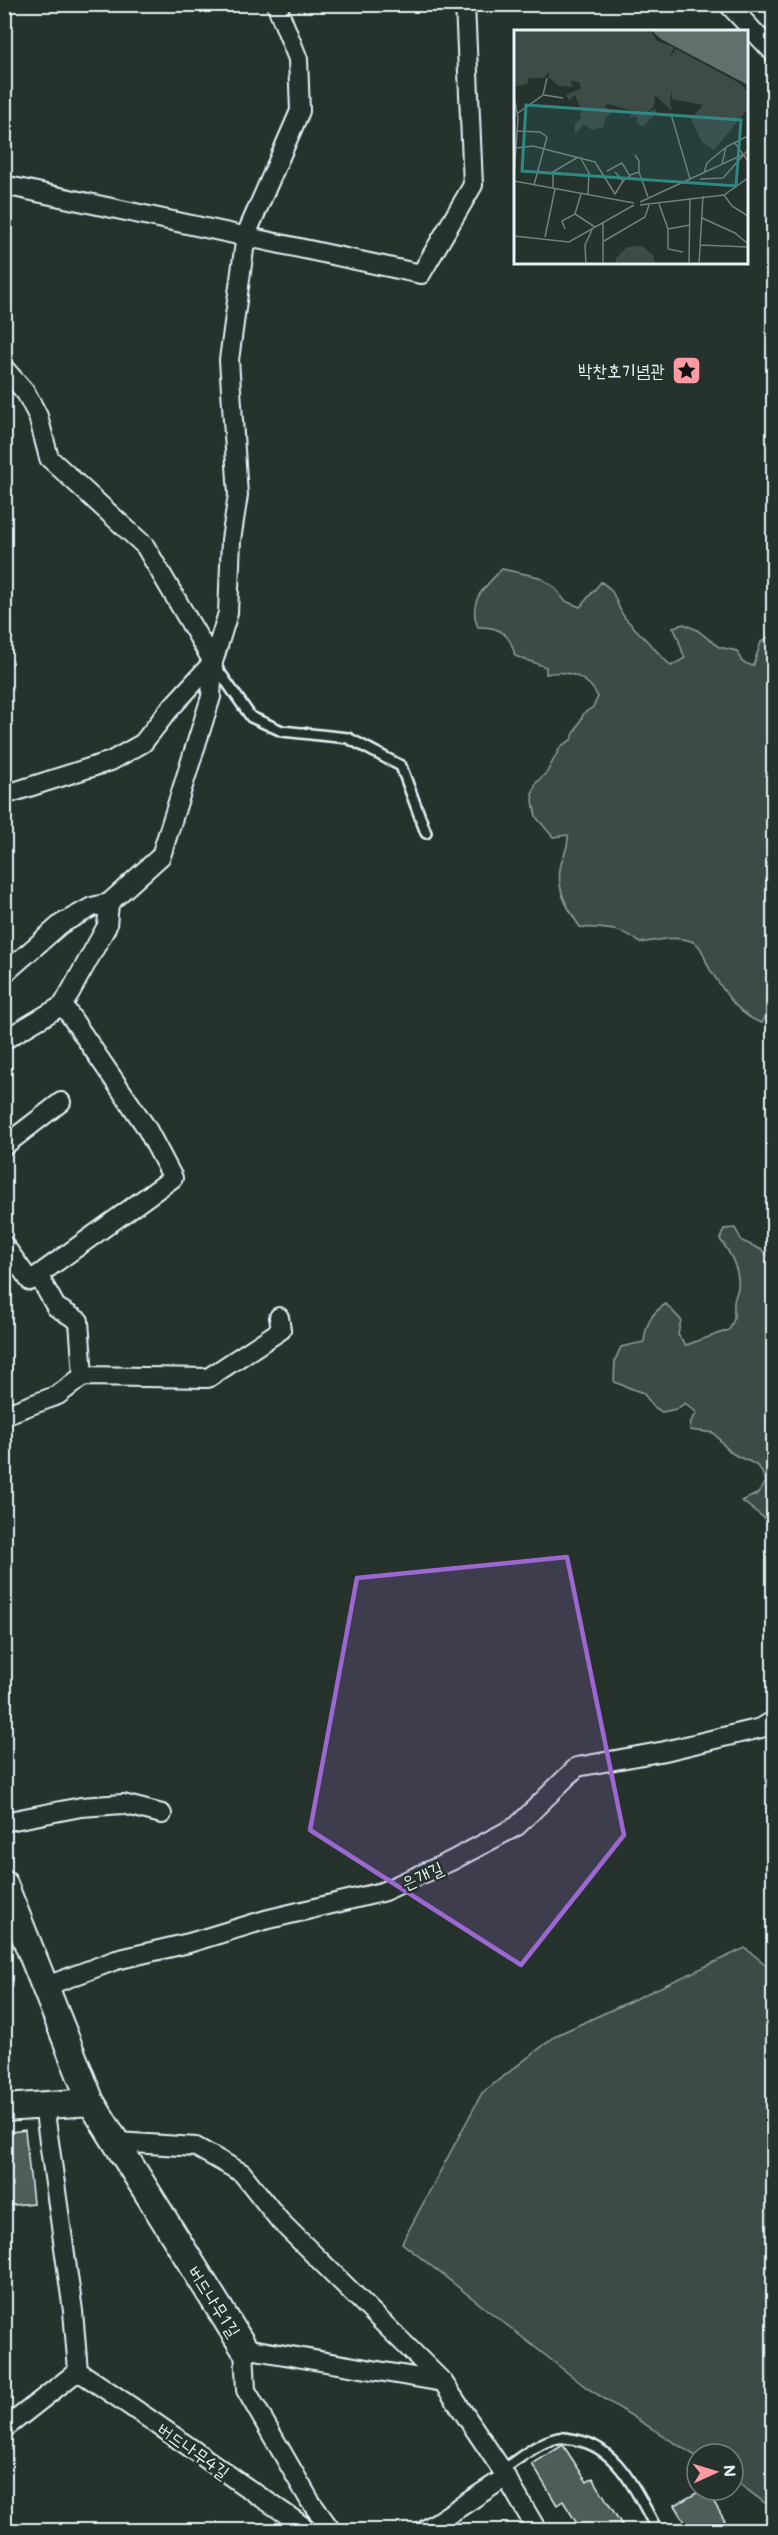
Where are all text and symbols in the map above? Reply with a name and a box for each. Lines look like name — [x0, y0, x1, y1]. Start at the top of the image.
inset map — [514, 30, 748, 264]
place icon: 박찬호기념관 — [670, 354, 702, 386]
place label: 박찬호기념관 — [578, 358, 665, 382]
street label: 은개길 — [397, 1855, 447, 1895]
street label: 버드나무1길 — [184, 2261, 247, 2342]
street label: 버드나무4길 — [153, 2416, 235, 2484]
north arrow — [685, 2442, 745, 2502]
text: N — [720, 2464, 741, 2478]

